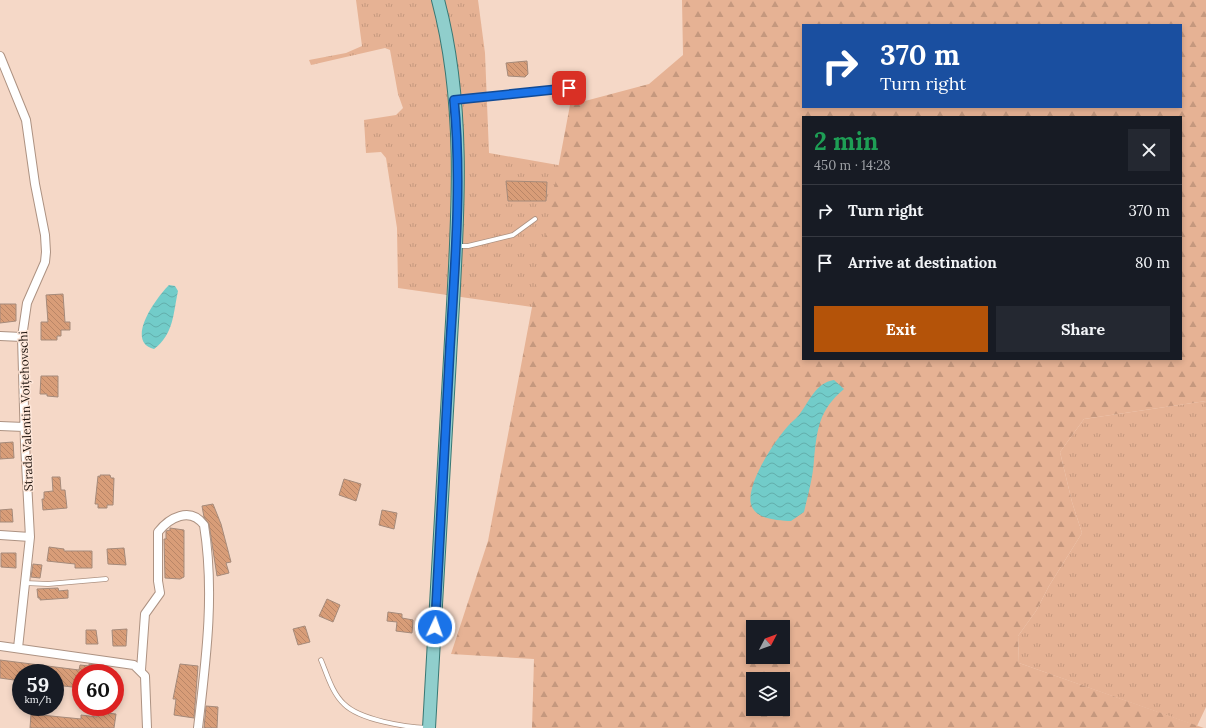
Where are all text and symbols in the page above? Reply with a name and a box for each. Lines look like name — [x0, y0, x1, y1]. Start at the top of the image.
text: 370 m — [880, 37, 960, 73]
icon: right — [814, 40, 866, 92]
pin — [552, 71, 586, 105]
text: Turn right — [880, 72, 966, 95]
icon: arrive — [558, 77, 580, 99]
text: 2 min — [814, 126, 878, 157]
button: close — [1128, 129, 1170, 171]
text: 450 m · 14:28 — [814, 157, 891, 174]
icon: right — [814, 200, 836, 222]
text: Turn right — [848, 201, 924, 220]
text: 370 m — [1128, 201, 1170, 220]
icon: arrive — [814, 252, 836, 274]
text: Arrive at destination — [848, 253, 997, 272]
text: 80 m — [1135, 253, 1170, 272]
button: Exit — [814, 306, 988, 352]
button: Share — [996, 306, 1170, 352]
street label: Strada Valentin Voițehovschi — [15, 331, 36, 491]
position arrow — [414, 606, 456, 648]
north arrow — [746, 620, 790, 664]
map controls — [746, 620, 790, 716]
speed limit sign: 60 — [72, 664, 124, 716]
text: 59 — [27, 672, 49, 697]
button: layers — [746, 672, 790, 716]
text: km/h — [24, 693, 52, 706]

